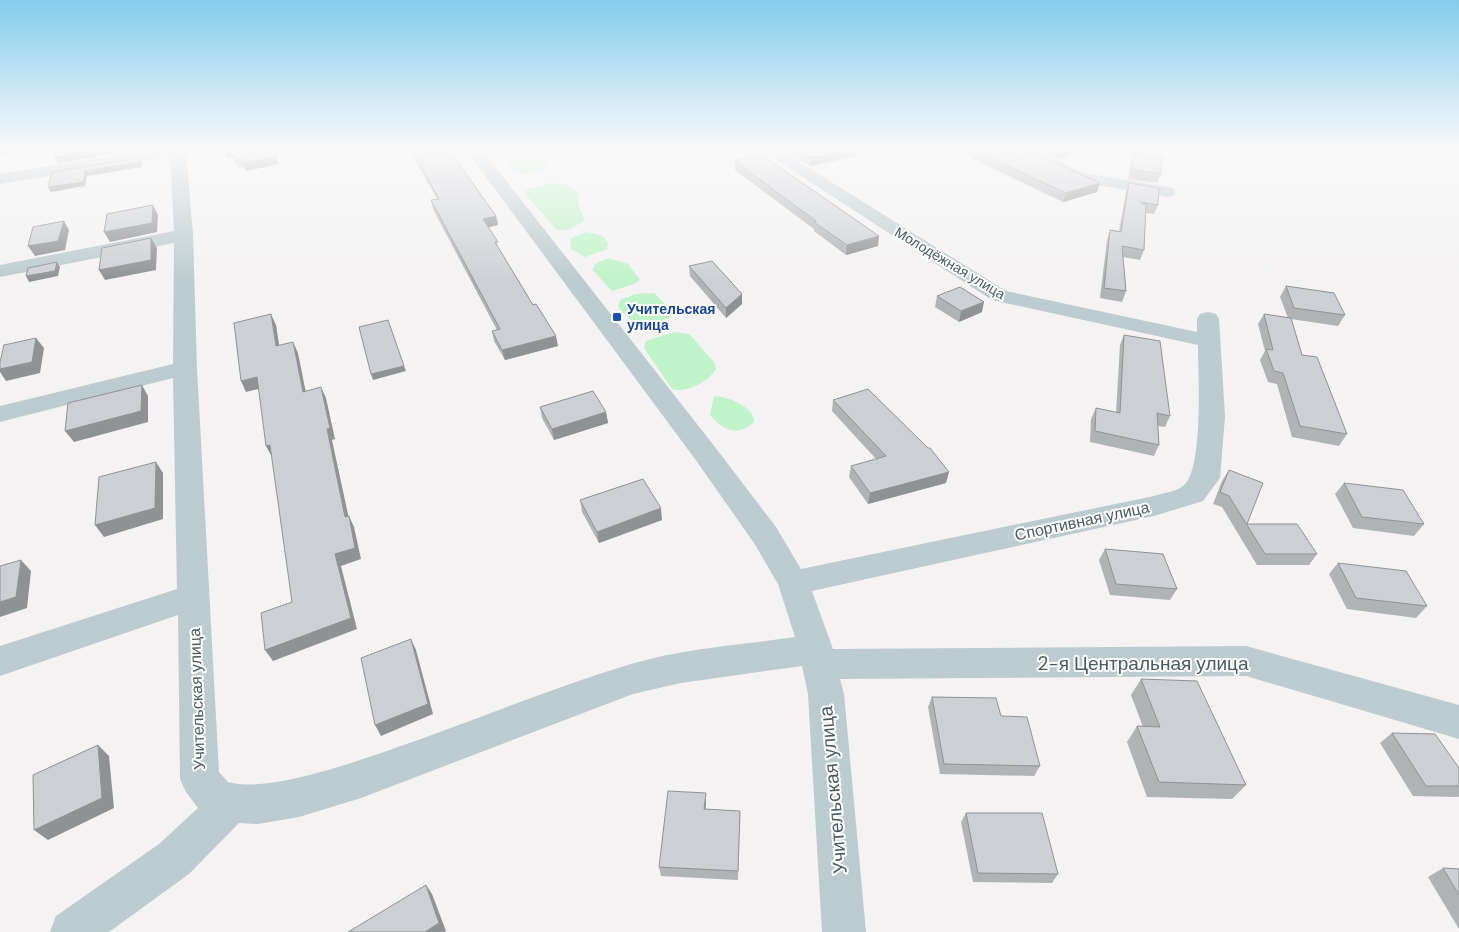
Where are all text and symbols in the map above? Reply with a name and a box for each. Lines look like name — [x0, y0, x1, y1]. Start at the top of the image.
street label: Молодёжная улица — [891, 223, 1009, 303]
place label: Учительская улица — [627, 300, 715, 334]
marker: Учительская улица — [611, 311, 623, 323]
street label: Спортивная улица — [1013, 496, 1151, 546]
street label: Учительская улица — [184, 628, 210, 770]
street label: 2-я Центральная улица — [1037, 651, 1249, 676]
street label: Учительская улица — [813, 705, 853, 875]

